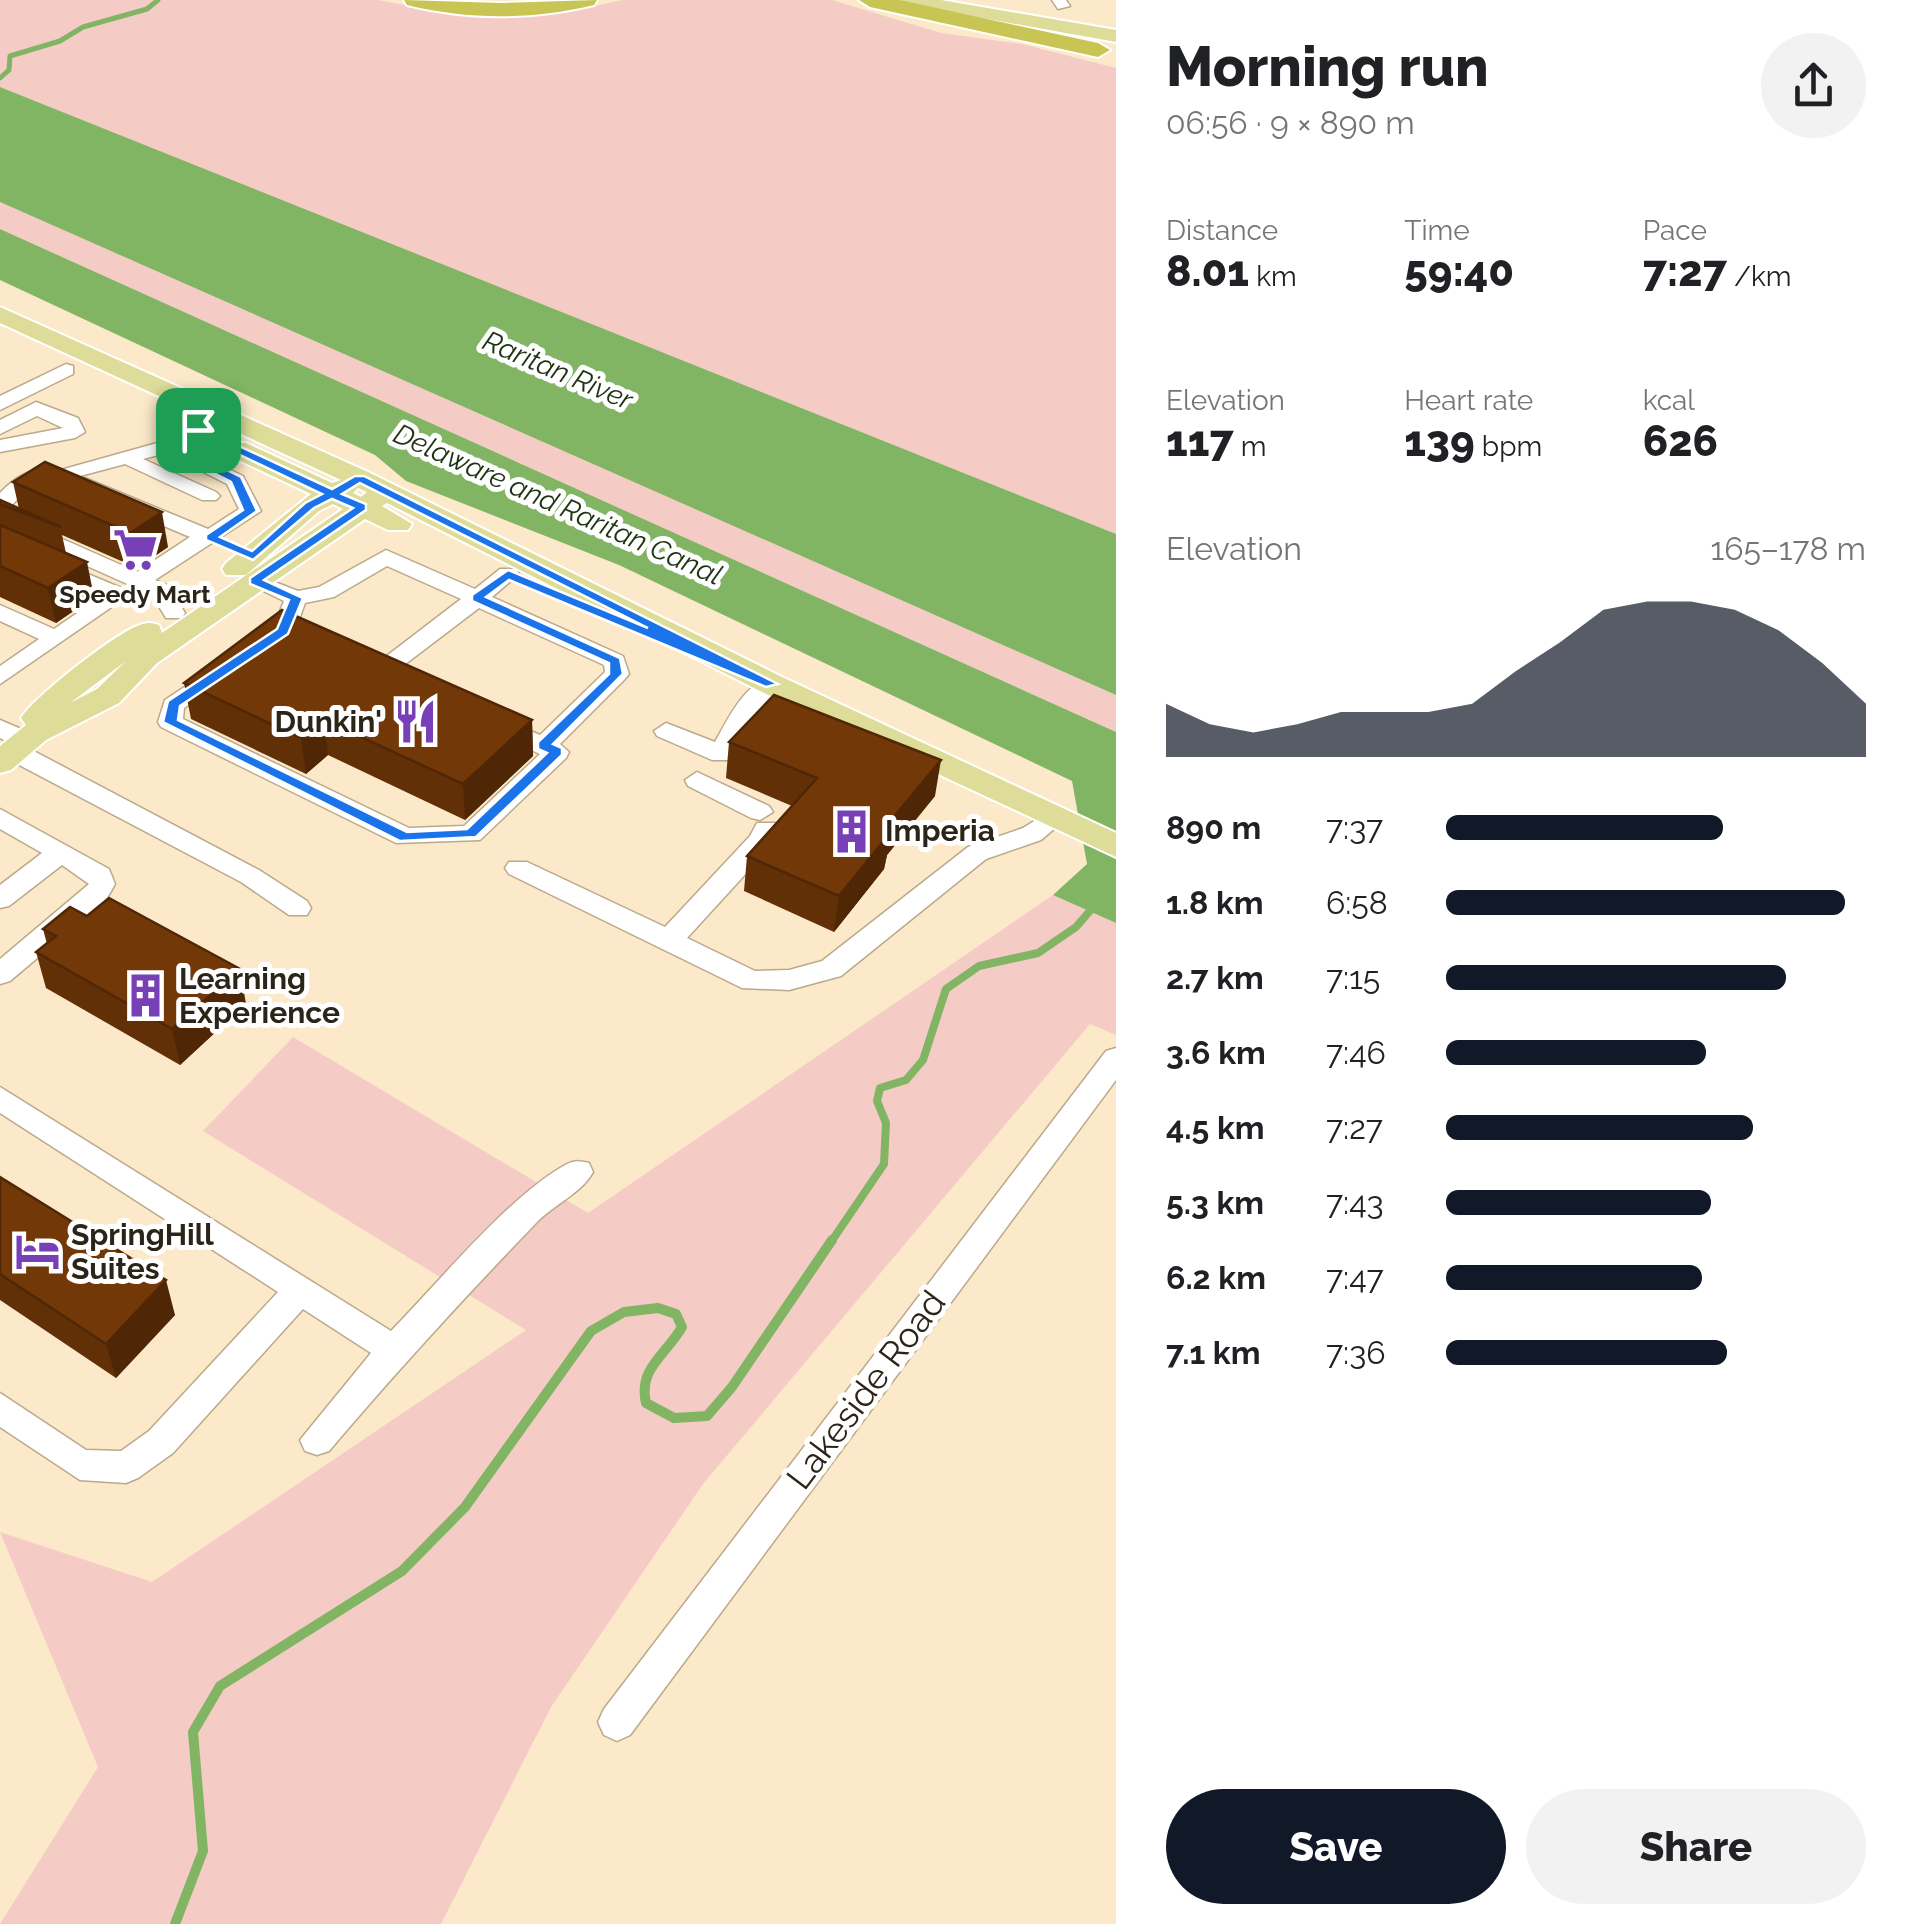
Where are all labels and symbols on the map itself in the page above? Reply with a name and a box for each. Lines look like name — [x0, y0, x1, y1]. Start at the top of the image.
water label: Raritan River — [478, 324, 639, 417]
pin — [156, 388, 241, 473]
water label: Delaware and Raritan Canal — [389, 417, 727, 592]
supermarket icon: Speedy Mart — [111, 526, 159, 574]
place label: Speedy Mart — [59, 579, 211, 609]
restaurant icon: Dunkin' — [391, 698, 439, 746]
place label: Dunkin' — [275, 704, 382, 739]
building icon: Imperia — [828, 807, 876, 855]
place label: Imperia — [885, 813, 995, 848]
place label: Learning Experience — [179, 961, 340, 1030]
building icon: Learning Experience — [122, 972, 170, 1020]
place label: SpringHill Suites — [71, 1217, 214, 1286]
hotel icon: SpringHill Suites — [14, 1228, 62, 1276]
street label: Lakeside Road — [778, 1283, 953, 1497]

